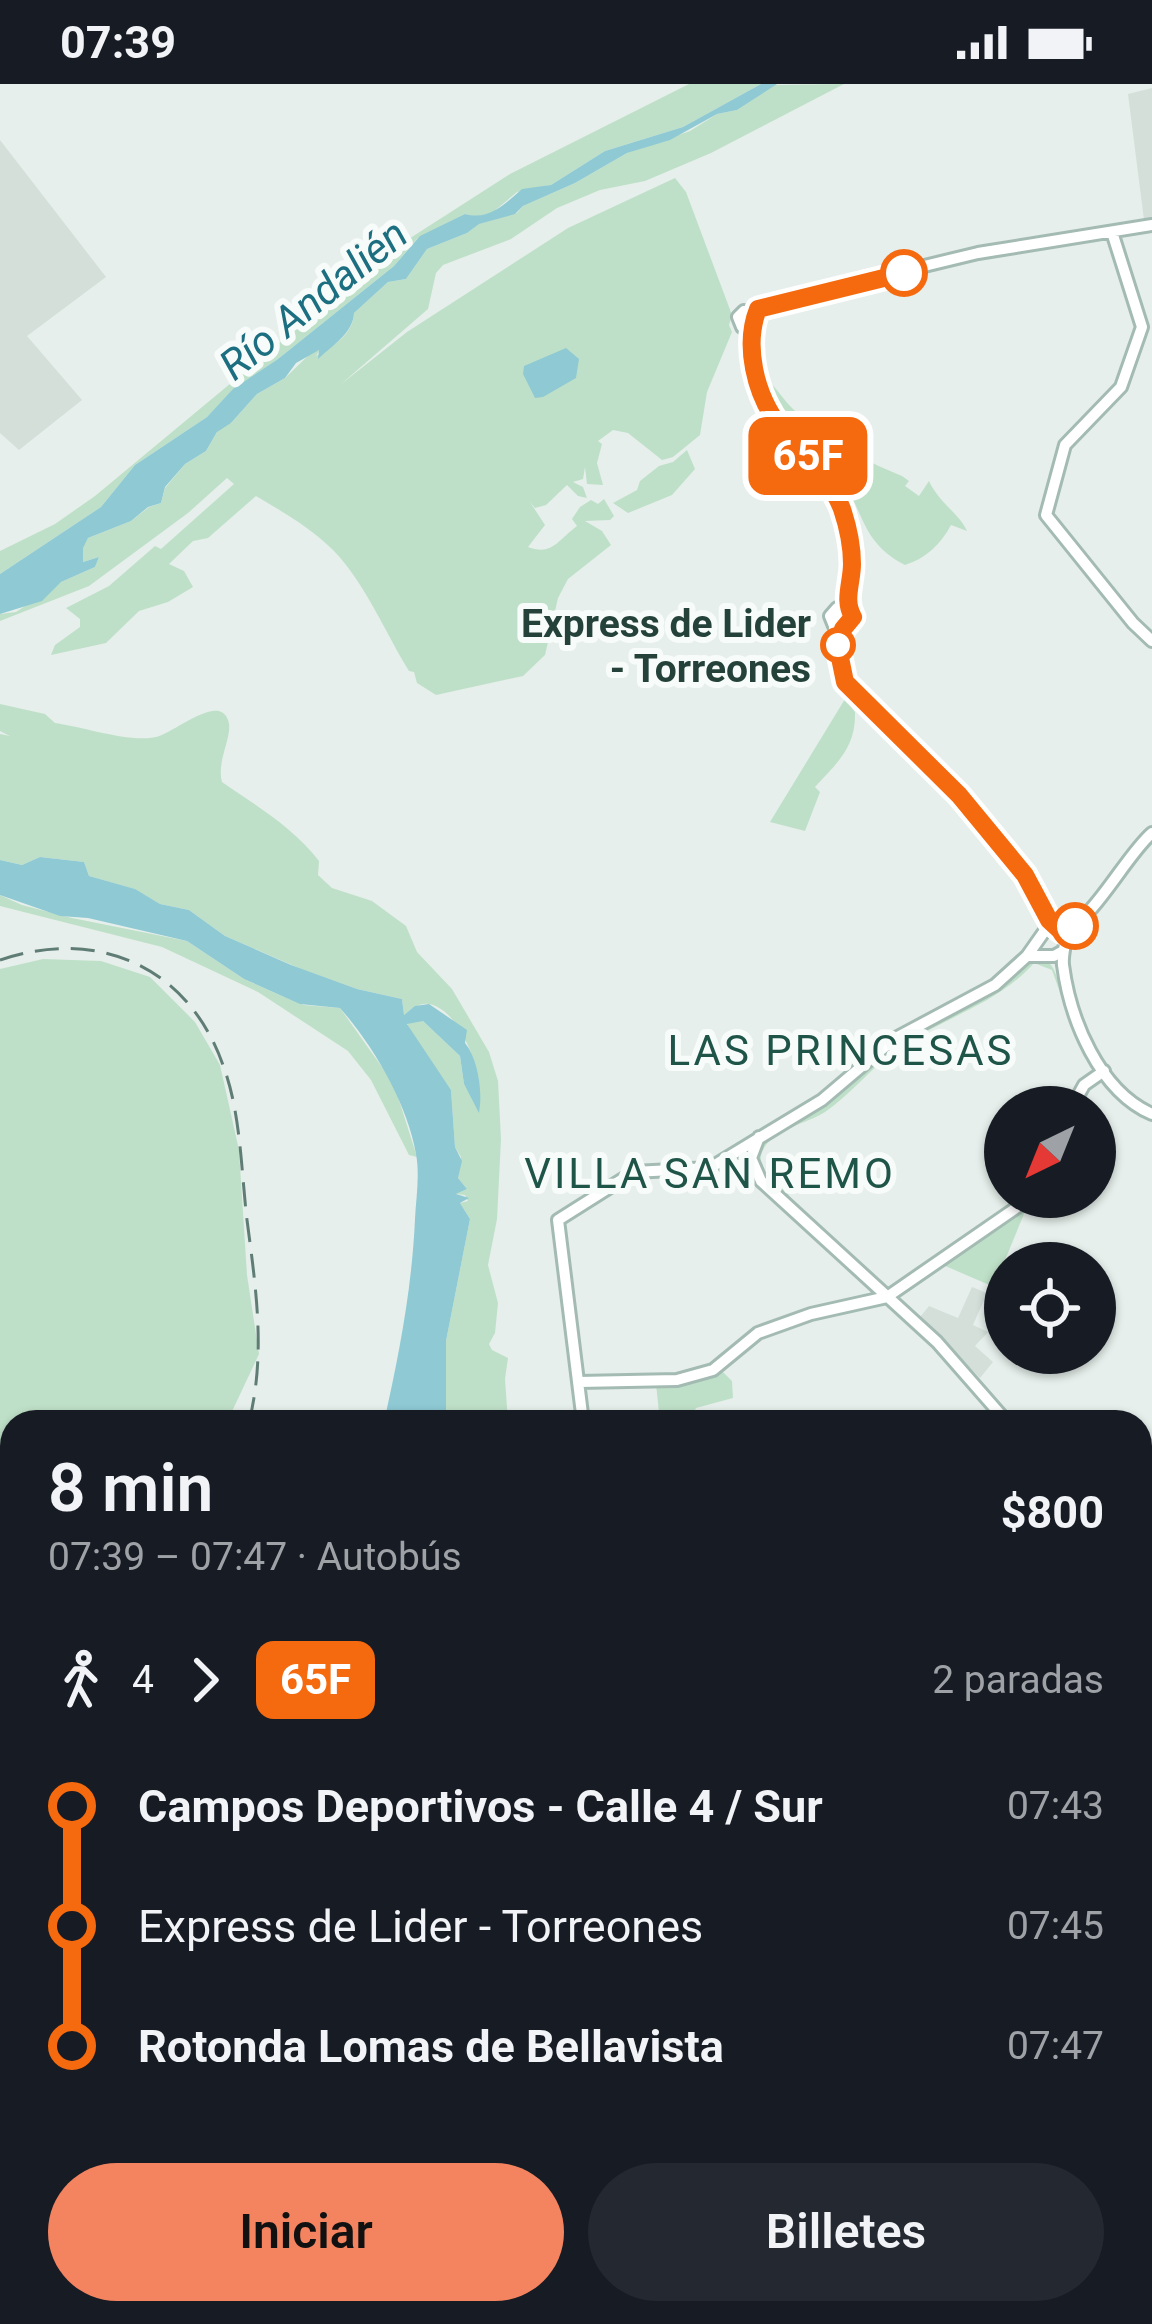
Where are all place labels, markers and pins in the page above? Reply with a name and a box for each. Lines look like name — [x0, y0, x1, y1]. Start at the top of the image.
unlabelled marker — [882, 251, 926, 295]
place label: Express de Lider - Torreones — [521, 601, 811, 692]
marker: Express de Lider - Torreones — [822, 629, 854, 661]
unlabelled marker — [1053, 904, 1097, 948]

